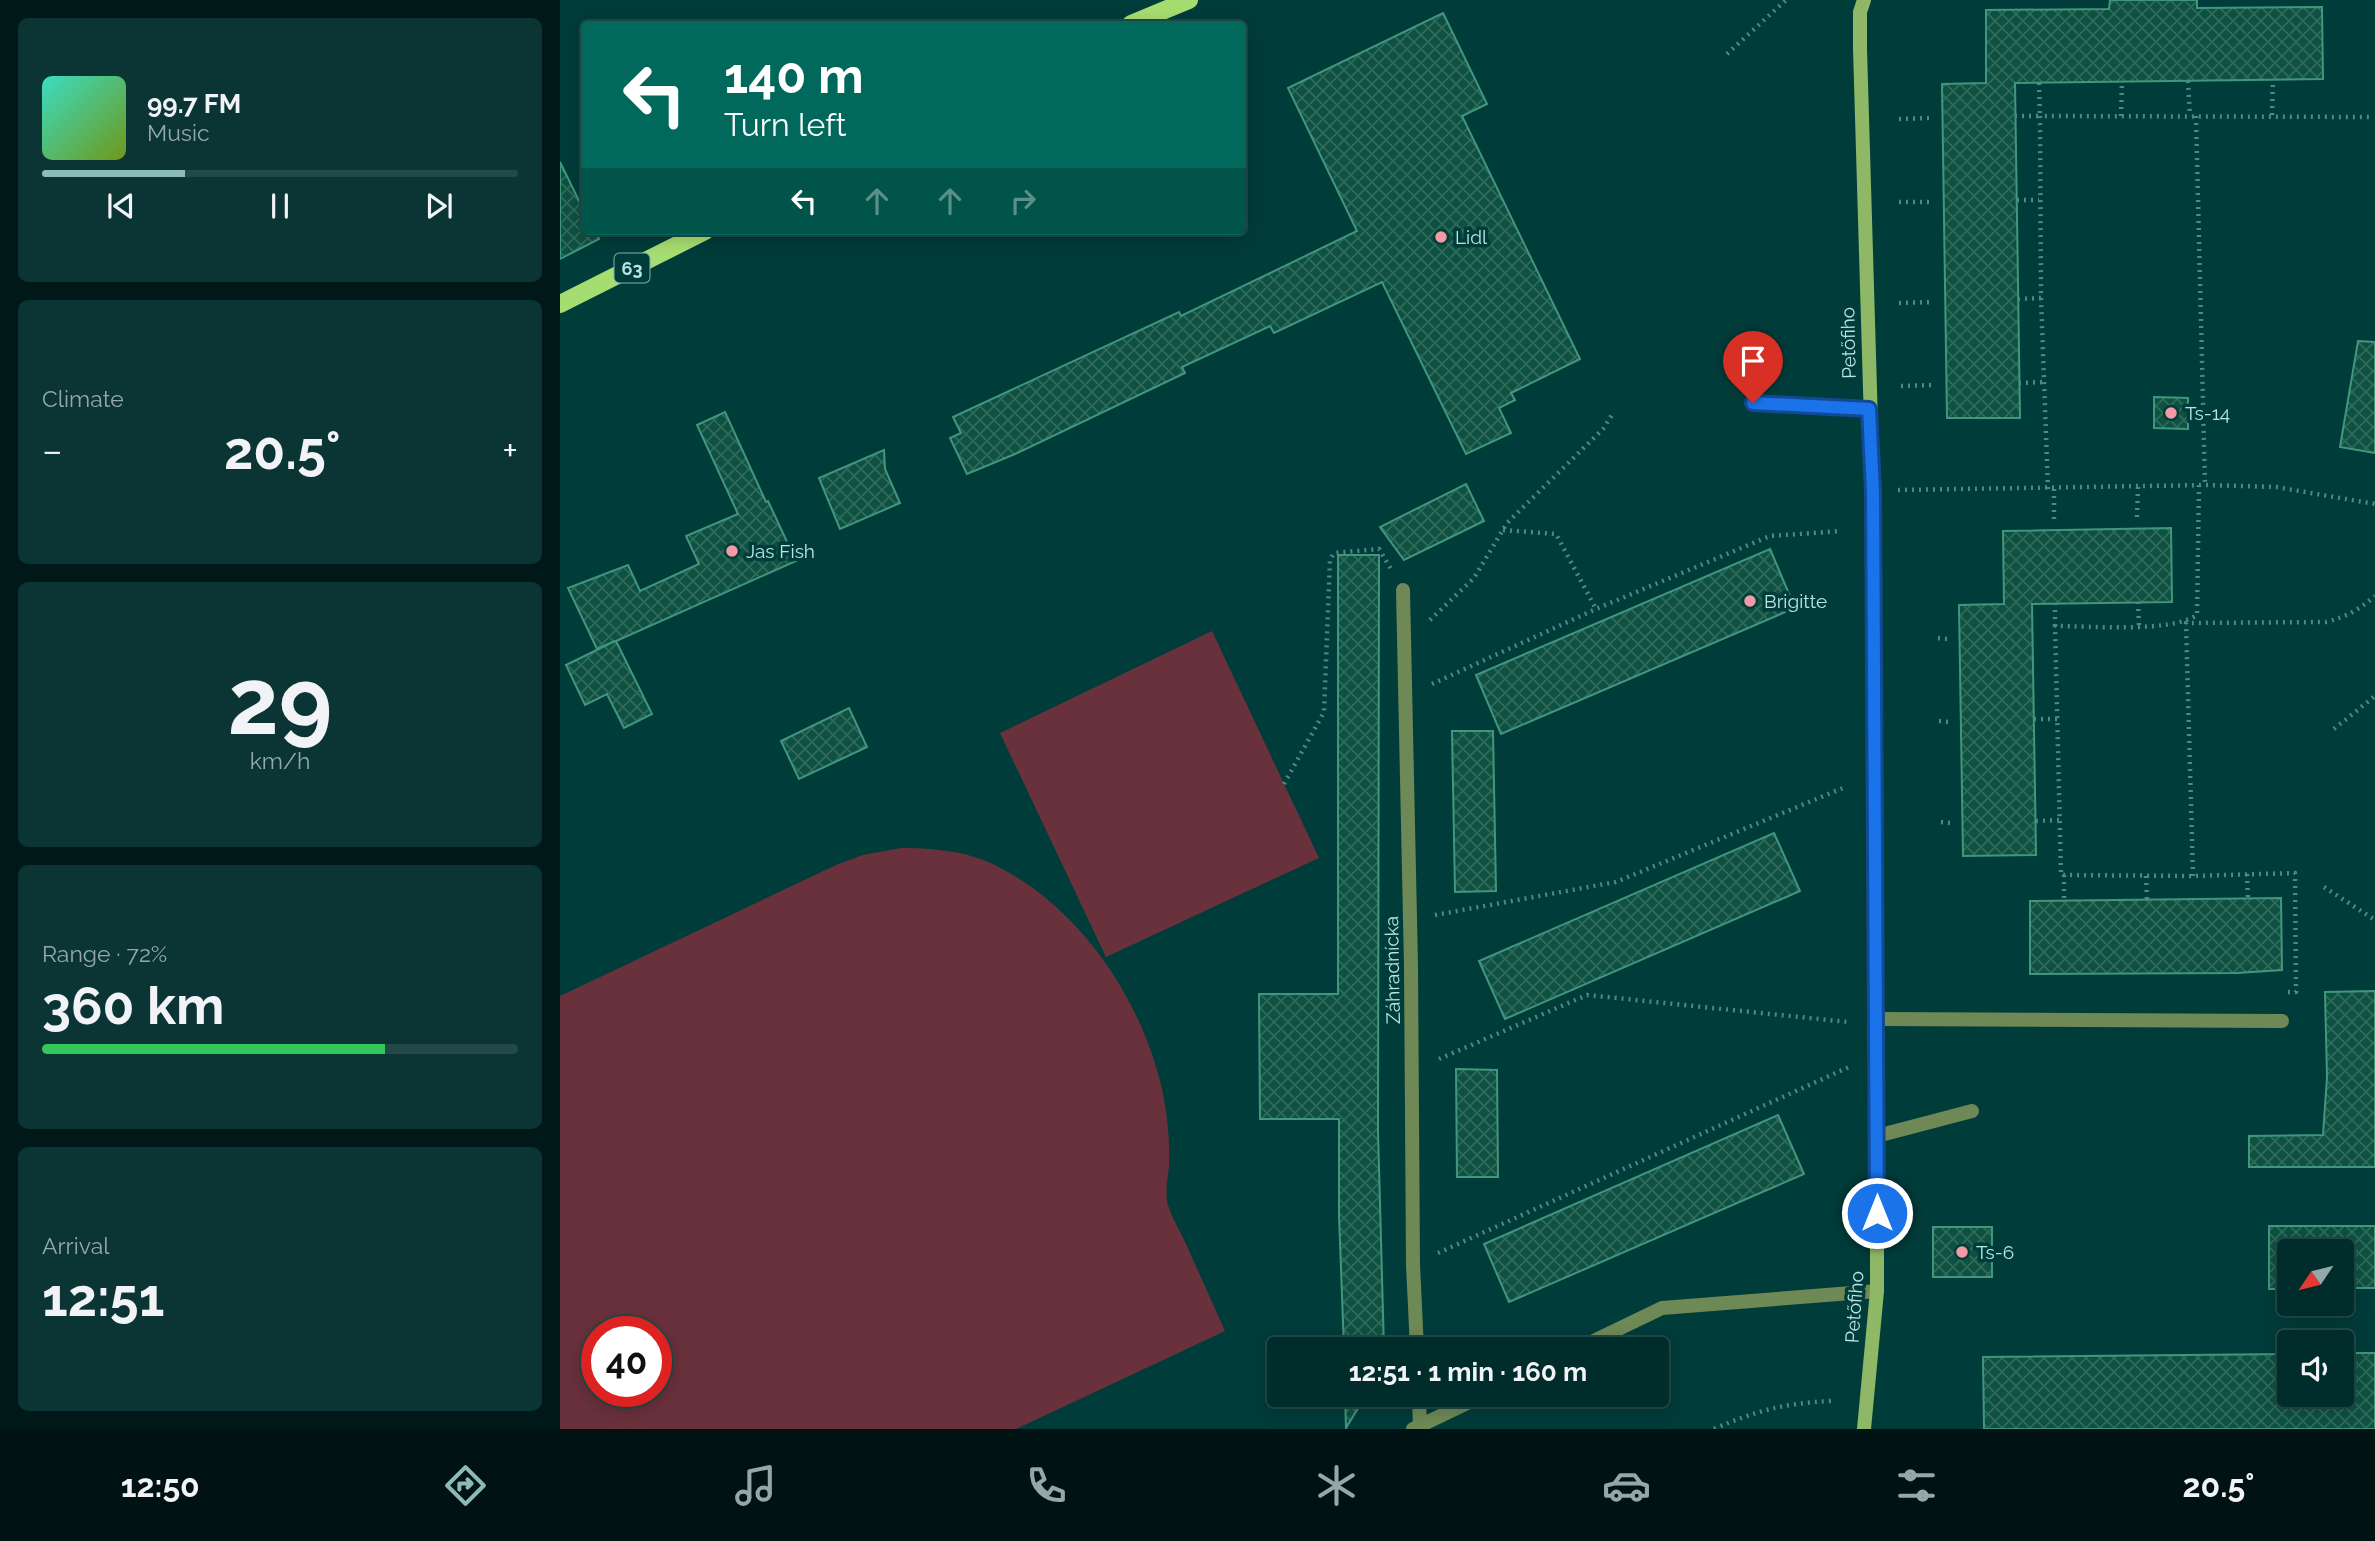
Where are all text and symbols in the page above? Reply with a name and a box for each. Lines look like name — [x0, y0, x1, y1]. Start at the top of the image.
text: 140 m — [724, 47, 864, 104]
icon: left — [609, 49, 700, 140]
text: 99.7 FM — [147, 89, 241, 119]
text: Turn left — [724, 106, 846, 143]
text: Music — [147, 119, 210, 146]
icon: left — [785, 182, 823, 220]
icon: ahead — [858, 182, 896, 220]
icon: ahead — [931, 182, 969, 220]
icon: right — [1004, 182, 1042, 220]
icon: previous — [102, 187, 140, 225]
icon: pause — [261, 187, 299, 225]
icon: next — [420, 187, 458, 225]
place label: Lidl — [1455, 226, 1488, 248]
marker: Lidl — [1433, 229, 1449, 245]
road number: 63 — [615, 254, 650, 282]
street label: Petőfiho — [1836, 307, 1860, 379]
pin — [1723, 331, 1783, 403]
icon: arrive — [1734, 342, 1772, 380]
text: Climate — [42, 385, 124, 412]
place label: Ts-14 — [2185, 402, 2230, 424]
marker: Ts-14 — [2163, 405, 2179, 421]
text: 20.5° — [224, 420, 341, 481]
text: − — [42, 428, 62, 473]
text: + — [502, 428, 518, 473]
place label: Jas Fish — [746, 540, 815, 562]
marker: Jas Fish — [724, 543, 740, 559]
place label: Brigitte — [1764, 590, 1827, 612]
marker: Brigitte — [1742, 593, 1758, 609]
text: 29 — [228, 648, 332, 755]
text: km/h — [250, 747, 310, 774]
street label: Záhradnícka — [1380, 916, 1404, 1024]
text: Range · 72% — [42, 940, 167, 967]
text: 360 km — [42, 975, 224, 1036]
position arrow — [1840, 1176, 1914, 1250]
text: Arrival — [42, 1232, 109, 1259]
north arrow — [2277, 1239, 2354, 1316]
map controls — [2277, 1239, 2354, 1407]
place label: Ts-6 — [1976, 1241, 2014, 1263]
marker: Ts-6 — [1954, 1244, 1970, 1260]
text: 12:51 — [42, 1267, 164, 1328]
street label: Petőfiho — [1841, 1270, 1867, 1344]
speed limit sign: 40 — [581, 1316, 672, 1407]
button: sound — [2277, 1330, 2354, 1407]
text: 12:51 · 1 min · 160 m — [1349, 1357, 1587, 1387]
icon: directions — [441, 1461, 490, 1510]
icon: music — [731, 1461, 780, 1510]
icon: phone — [1022, 1461, 1071, 1510]
icon: climate — [1312, 1461, 1361, 1510]
icon: car — [1602, 1461, 1651, 1510]
icon: filters — [1892, 1461, 1941, 1510]
text: 12:50 — [121, 1467, 200, 1504]
text: 20.5° — [2183, 1467, 2254, 1504]

